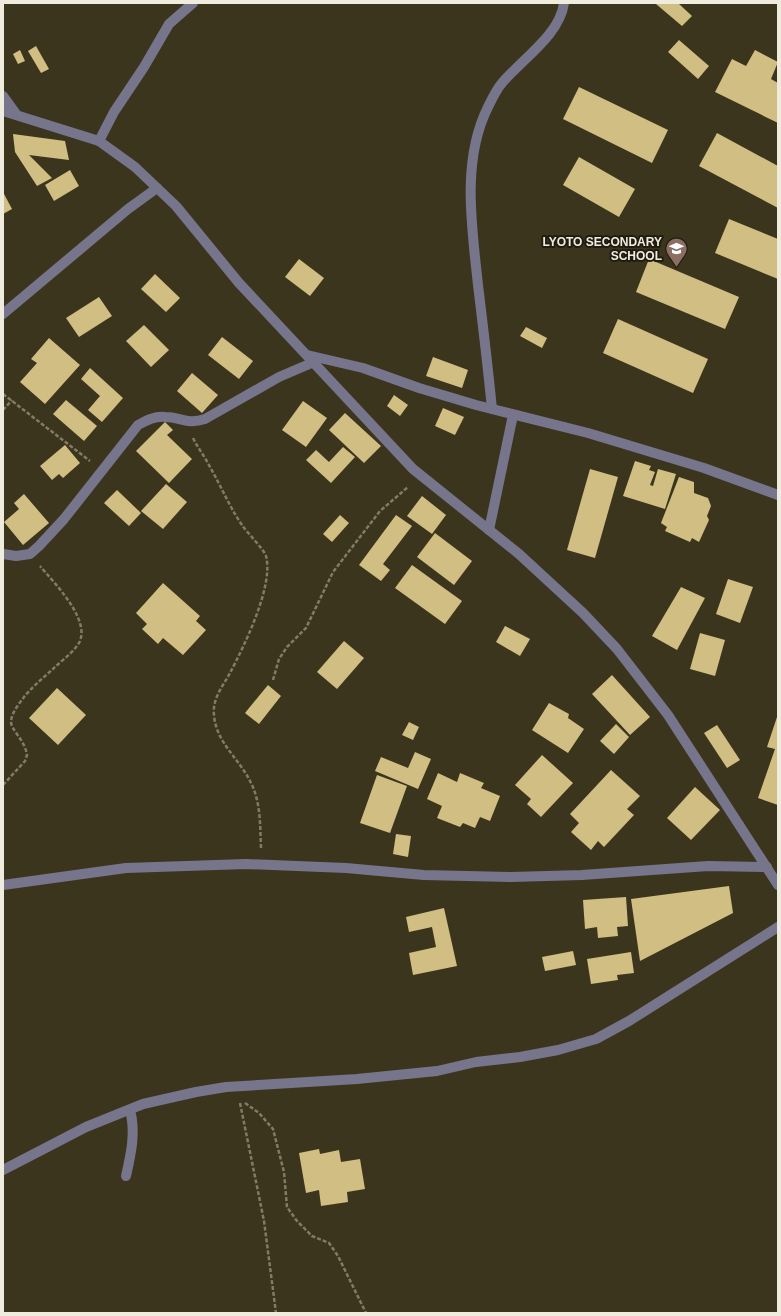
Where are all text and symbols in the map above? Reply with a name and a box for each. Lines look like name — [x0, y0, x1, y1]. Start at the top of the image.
place label: LYOTO SECONDARY SCHOOL — [542, 235, 662, 263]
school or university icon: LYOTO SECONDARY SCHOOL — [664, 236, 690, 269]

